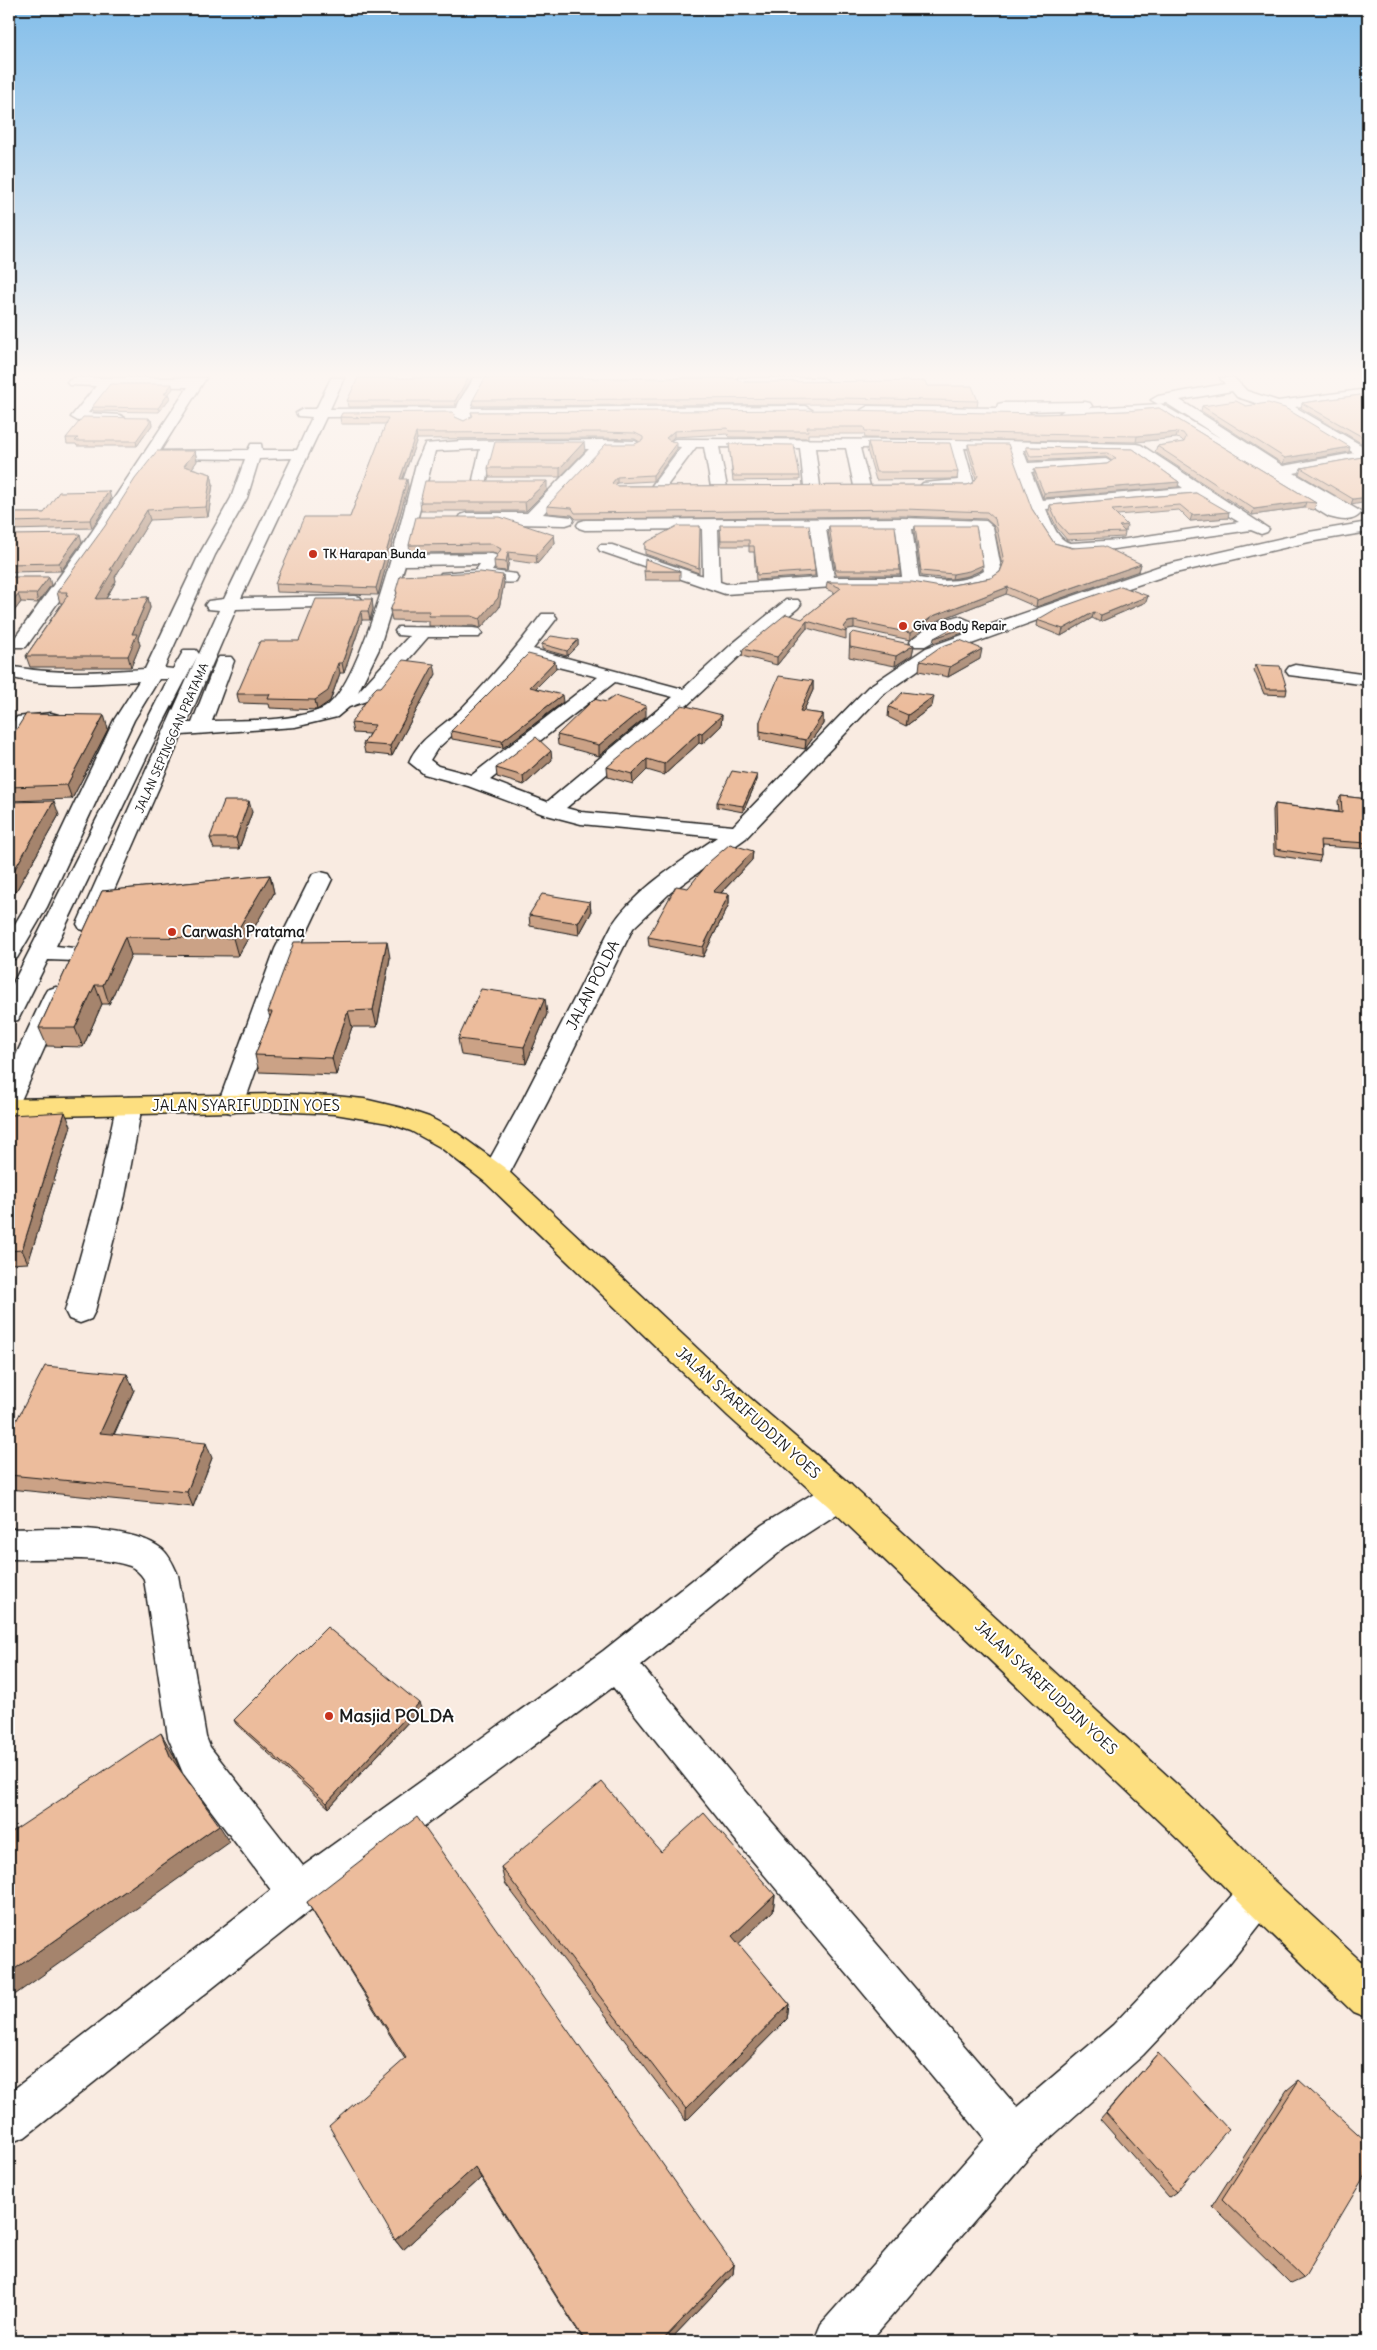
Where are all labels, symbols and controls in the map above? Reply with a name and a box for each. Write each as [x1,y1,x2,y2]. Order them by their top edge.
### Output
place label: TK Harapan Bunda [323,546,426,562]
marker: TK Harapan Bunda [307,548,319,560]
place label: Giva Body Repair [913,618,1006,634]
marker: Giva Body Repair [897,620,909,632]
street label: JALAN SEPINGGAN PRATAMA [132,660,212,815]
place label: Carwash Pratama [182,922,305,941]
marker: Carwash Pratama [166,926,178,938]
street label: JALAN POLDA [562,936,623,1033]
street label: JALAN SYARIFUDDIN YOES [152,1096,340,1115]
street label: JALAN SYARIFUDDIN YOES [672,1343,824,1483]
street label: JALAN SYARIFUDDIN YOES [971,1617,1121,1759]
place label: Masjid POLDA [339,1704,454,1727]
marker: Masjid POLDA [323,1710,335,1722]

